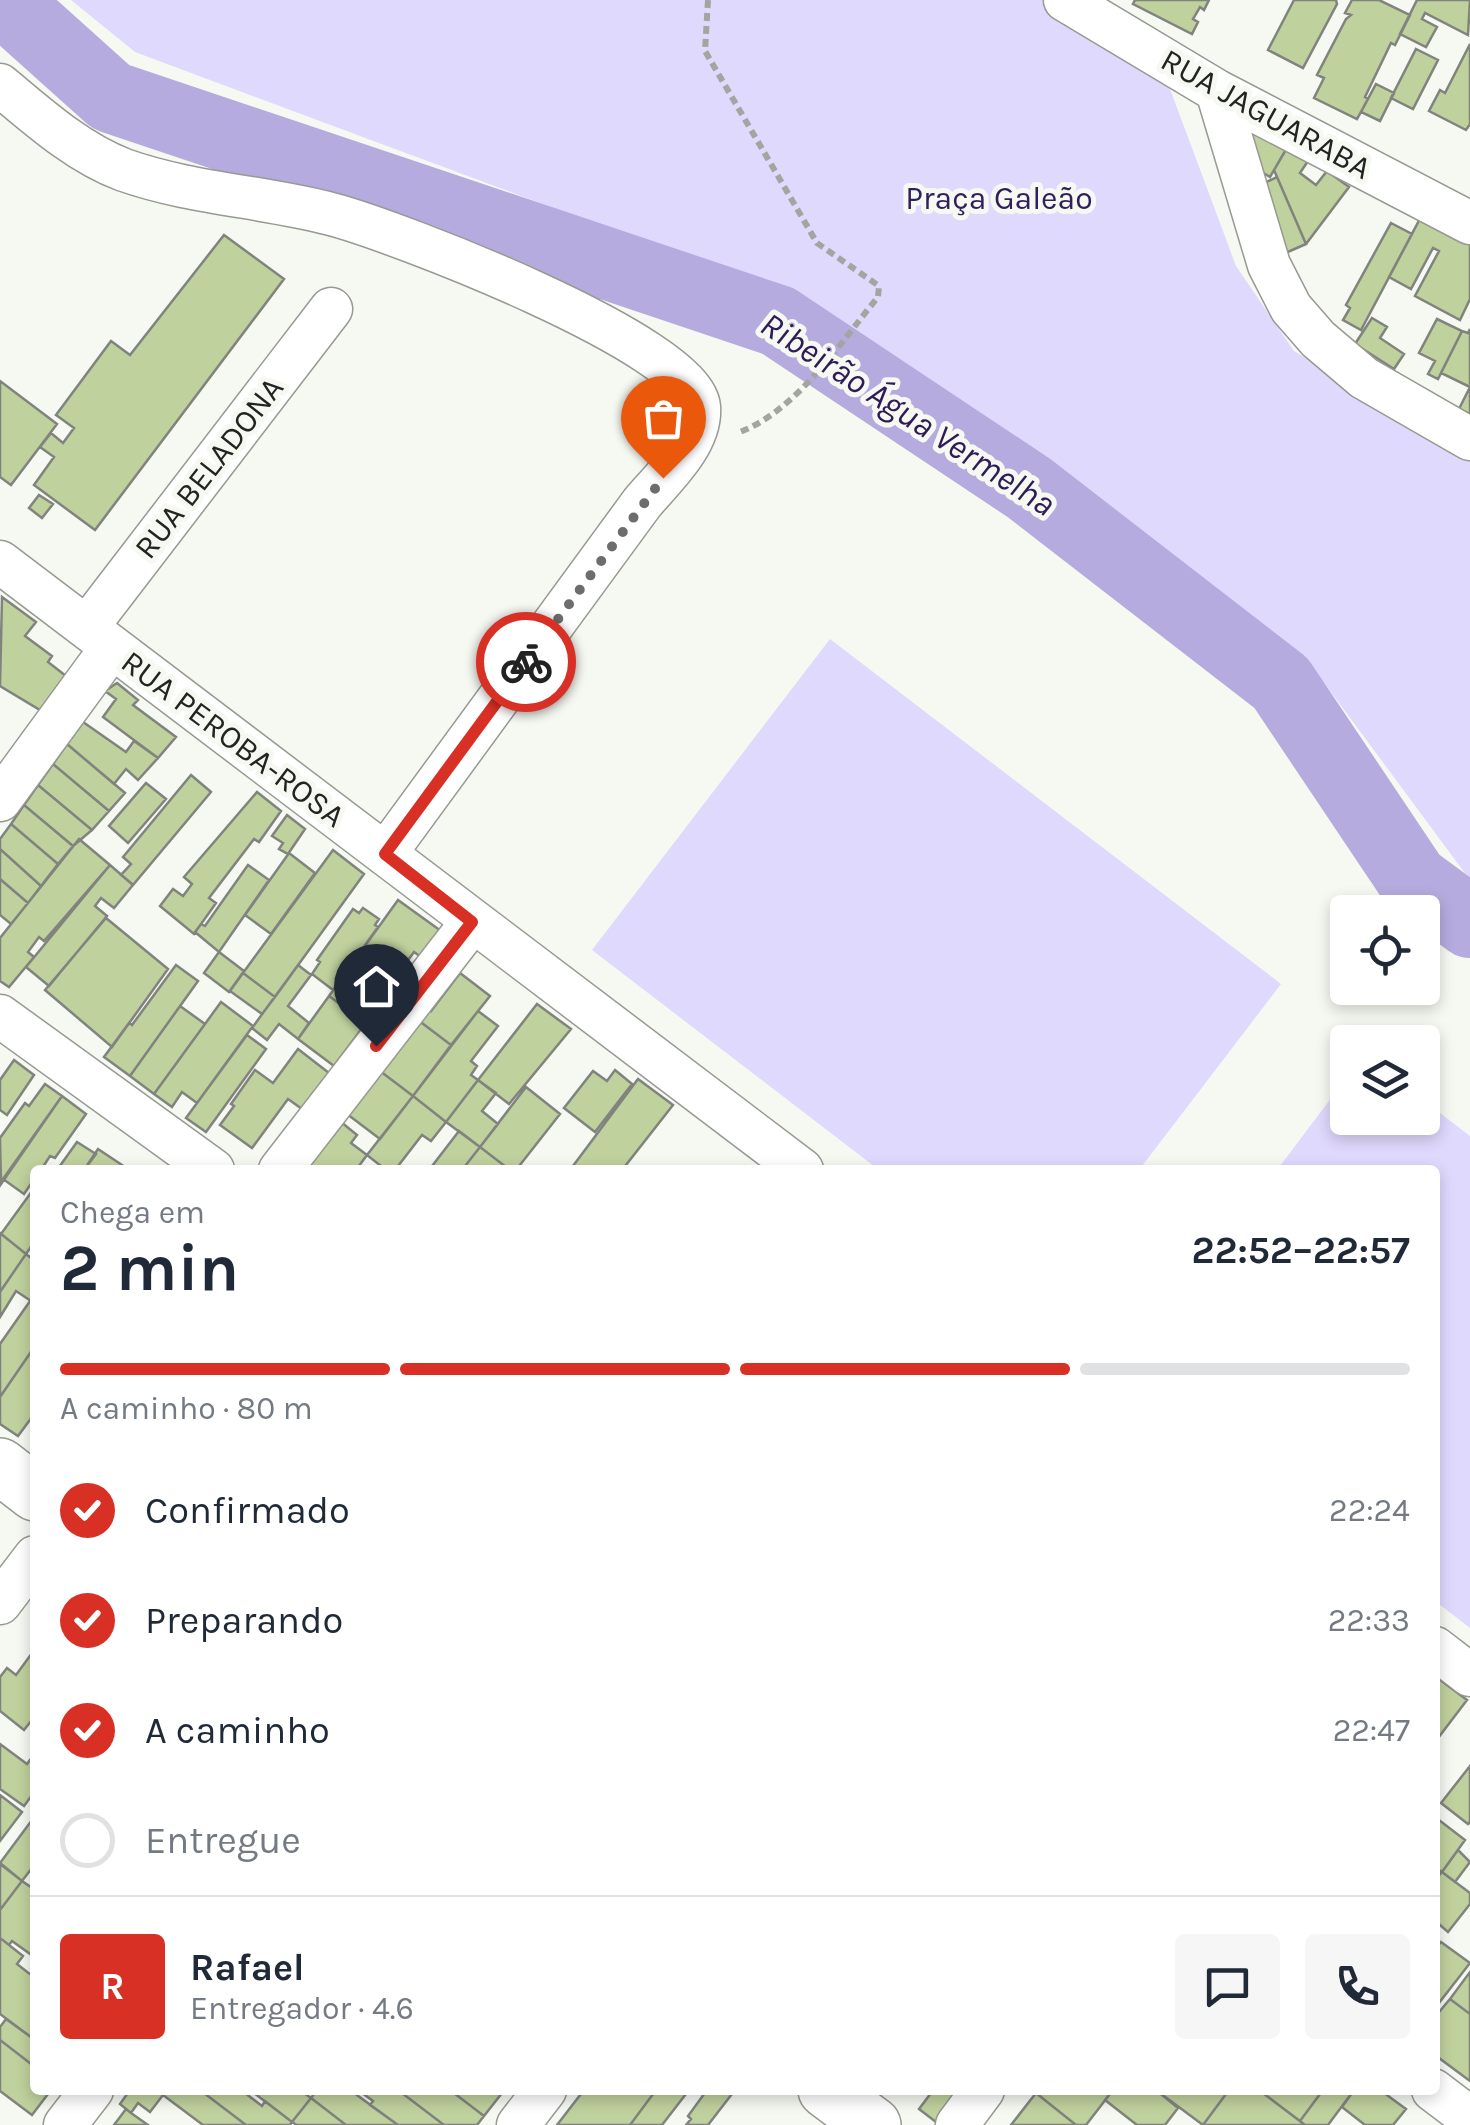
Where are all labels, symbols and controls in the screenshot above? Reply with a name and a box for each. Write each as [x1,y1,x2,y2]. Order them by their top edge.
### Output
street label: RUA JAGUARABA [1155,41,1377,187]
park label: Praça Galeão [905,180,1093,217]
water label: Ribeirão Água Vermelha [753,303,1063,525]
street label: RUA BELADONA [127,370,291,566]
pin [621,376,706,479]
icon: bag [636,391,691,446]
courier [476,612,576,712]
icon: bike [499,635,554,690]
street label: RUA PEROBA-ROSA [114,643,352,835]
map controls [1330,895,1440,1135]
button: locate [1330,895,1440,1005]
pin [334,944,419,1047]
icon: home [349,959,404,1014]
button: layers [1330,1025,1440,1135]
text: Chega em [60,1194,205,1231]
text: 22:52–22:57 [1191,1228,1410,1273]
text: 2 min [60,1230,239,1306]
text: A caminho · 80 m [60,1390,313,1427]
icon: check [60,1483,115,1538]
text: Confirmado [145,1488,350,1533]
text: 22:24 [1329,1492,1410,1529]
icon: check [60,1593,115,1648]
text: Preparando [145,1598,343,1643]
text: 22:33 [1328,1602,1410,1639]
icon: check [60,1703,115,1758]
text: A caminho [145,1708,330,1753]
text: 22:47 [1333,1712,1410,1749]
text: Entregue [145,1818,301,1863]
button: chat [1175,1934,1280,2039]
button: phone [1305,1934,1410,2039]
text: Rafael [190,1945,305,1990]
text: R [100,1964,125,2009]
text: Entregador · 4.6 [190,1990,414,2027]

